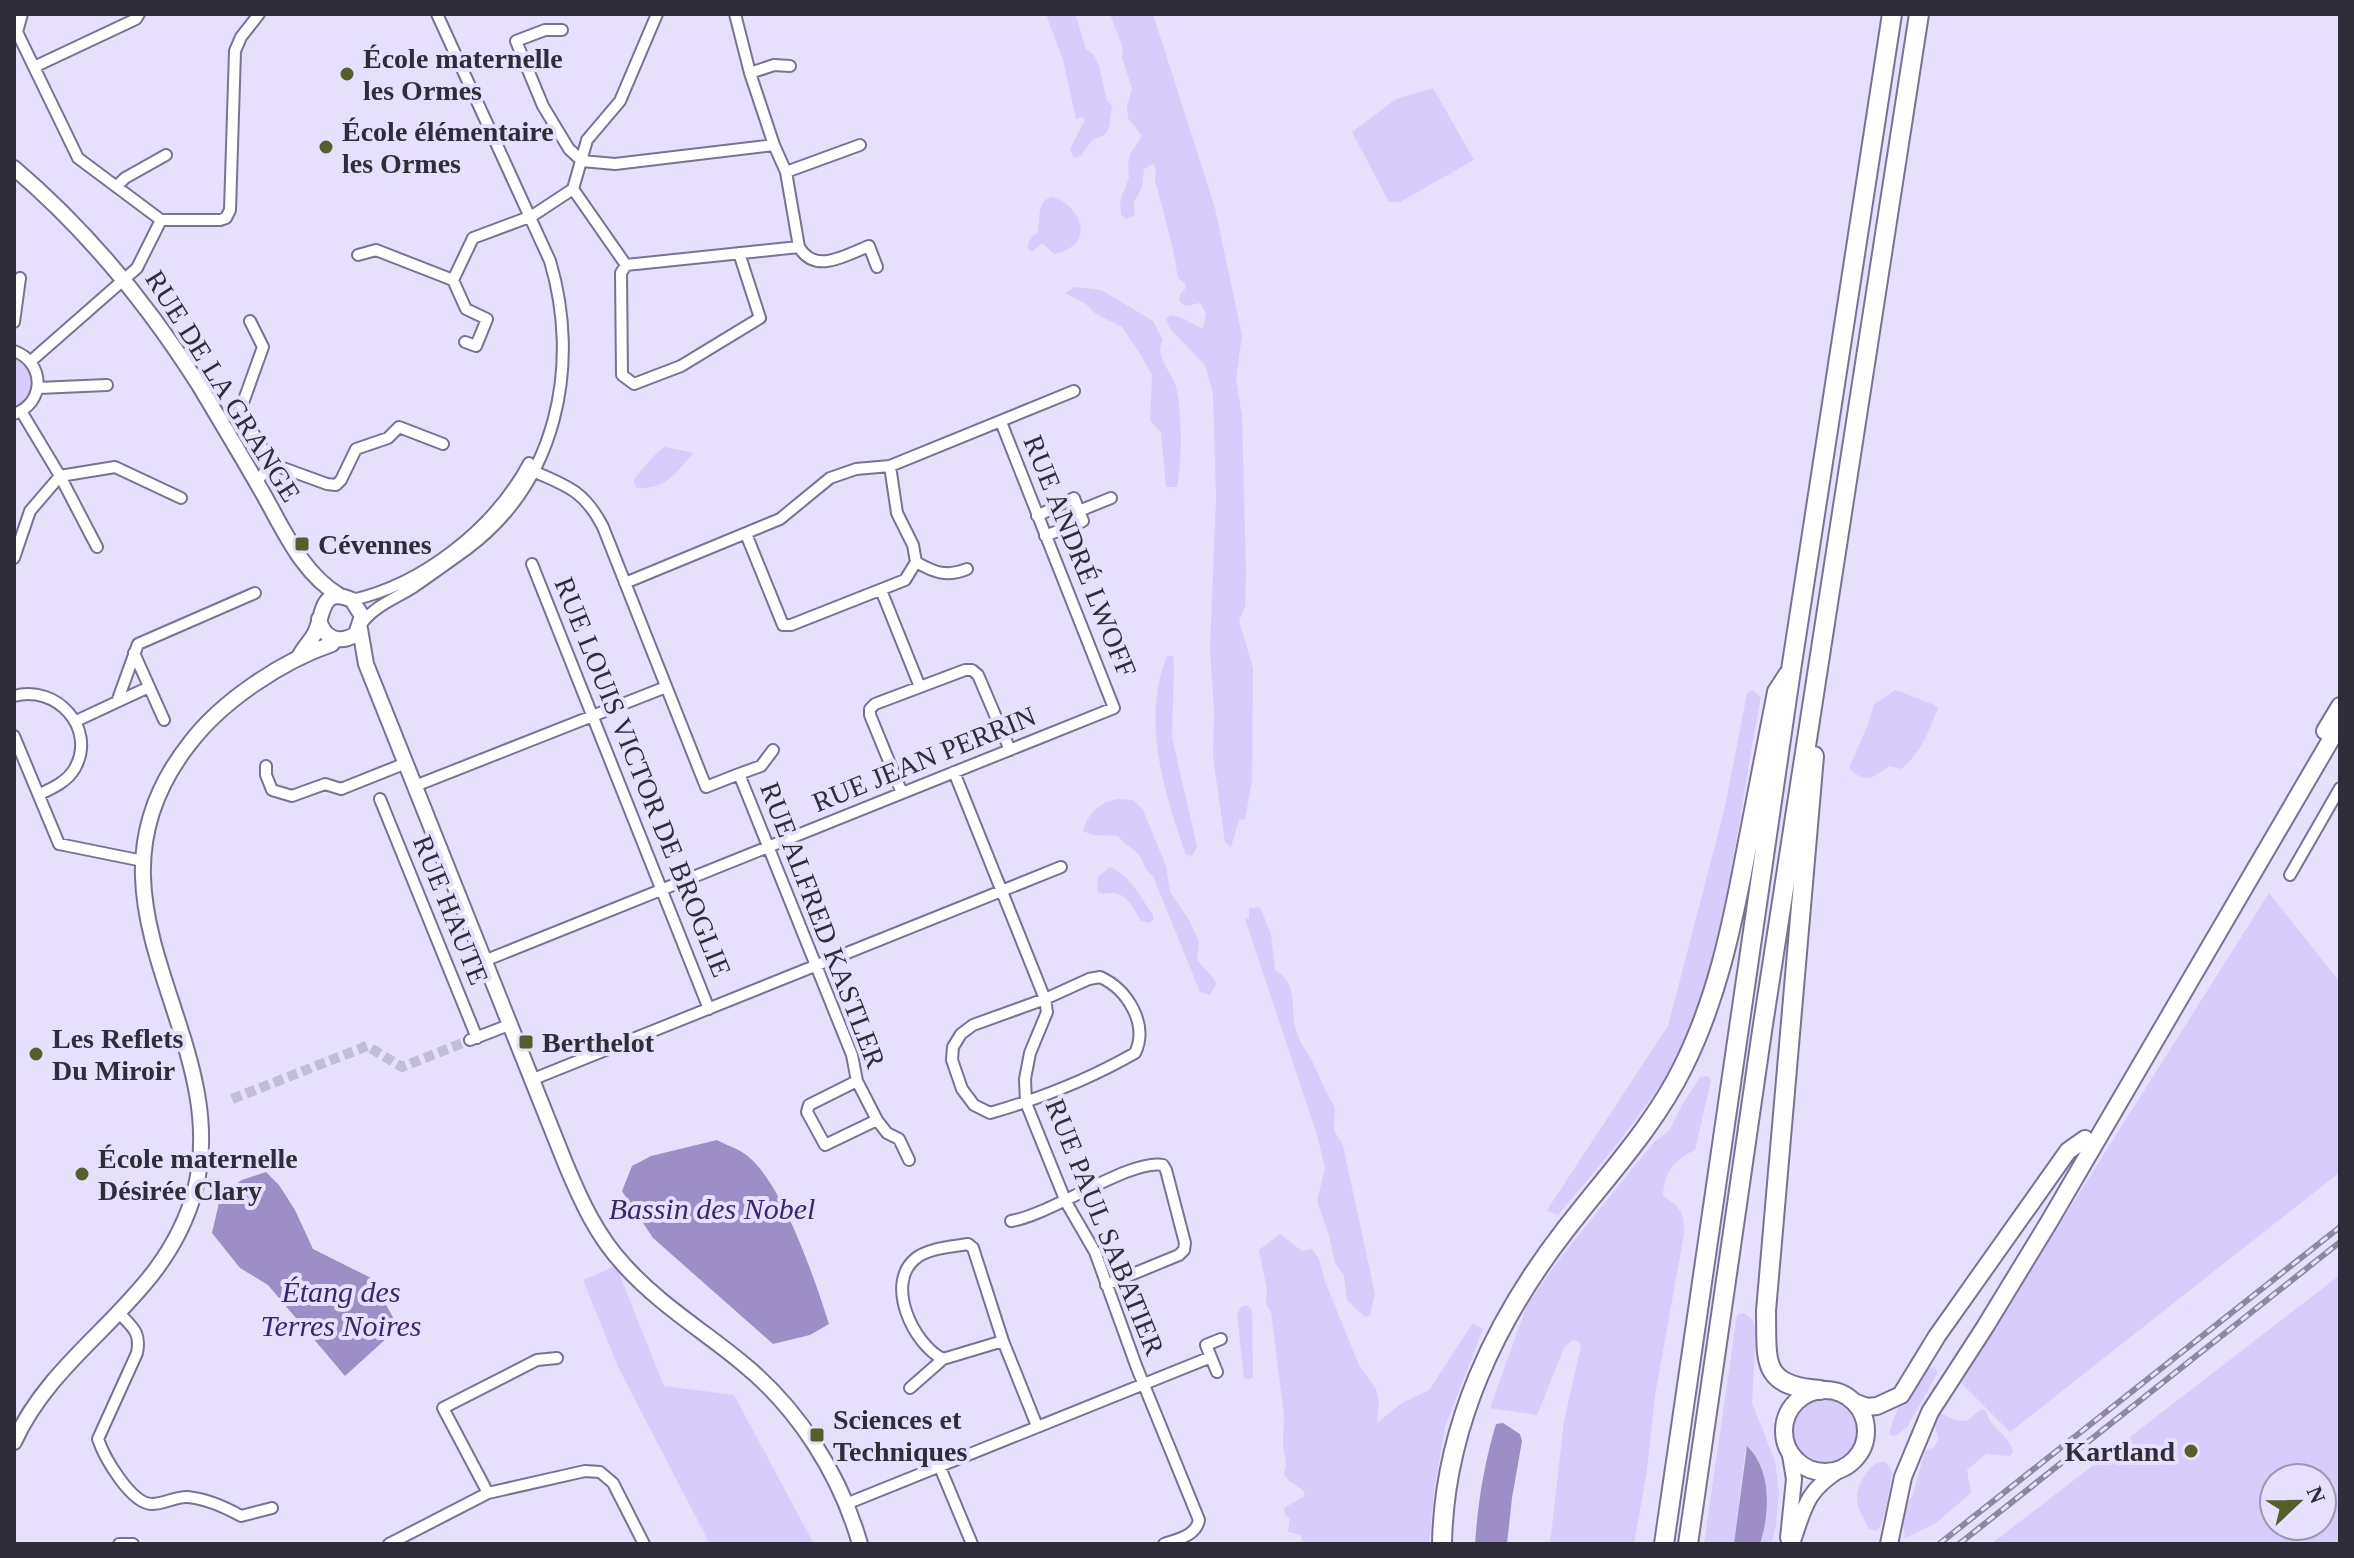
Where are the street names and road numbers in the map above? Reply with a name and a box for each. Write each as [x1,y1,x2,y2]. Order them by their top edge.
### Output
street label: RUE DE LA GRANGE [139,265,307,507]
street label: RUE ANDRÉ LWOFF [1017,431,1143,681]
street label: RUE LOUIS VICTOR DE BROGLIE [548,573,738,981]
street label: RUE JEAN PERRIN [808,700,1040,818]
street label: RUE ALFRED KASTLER [754,778,892,1072]
street label: RUE HAUTE [407,831,495,989]
street label: RUE PAUL SABATIER [1039,1094,1171,1360]

